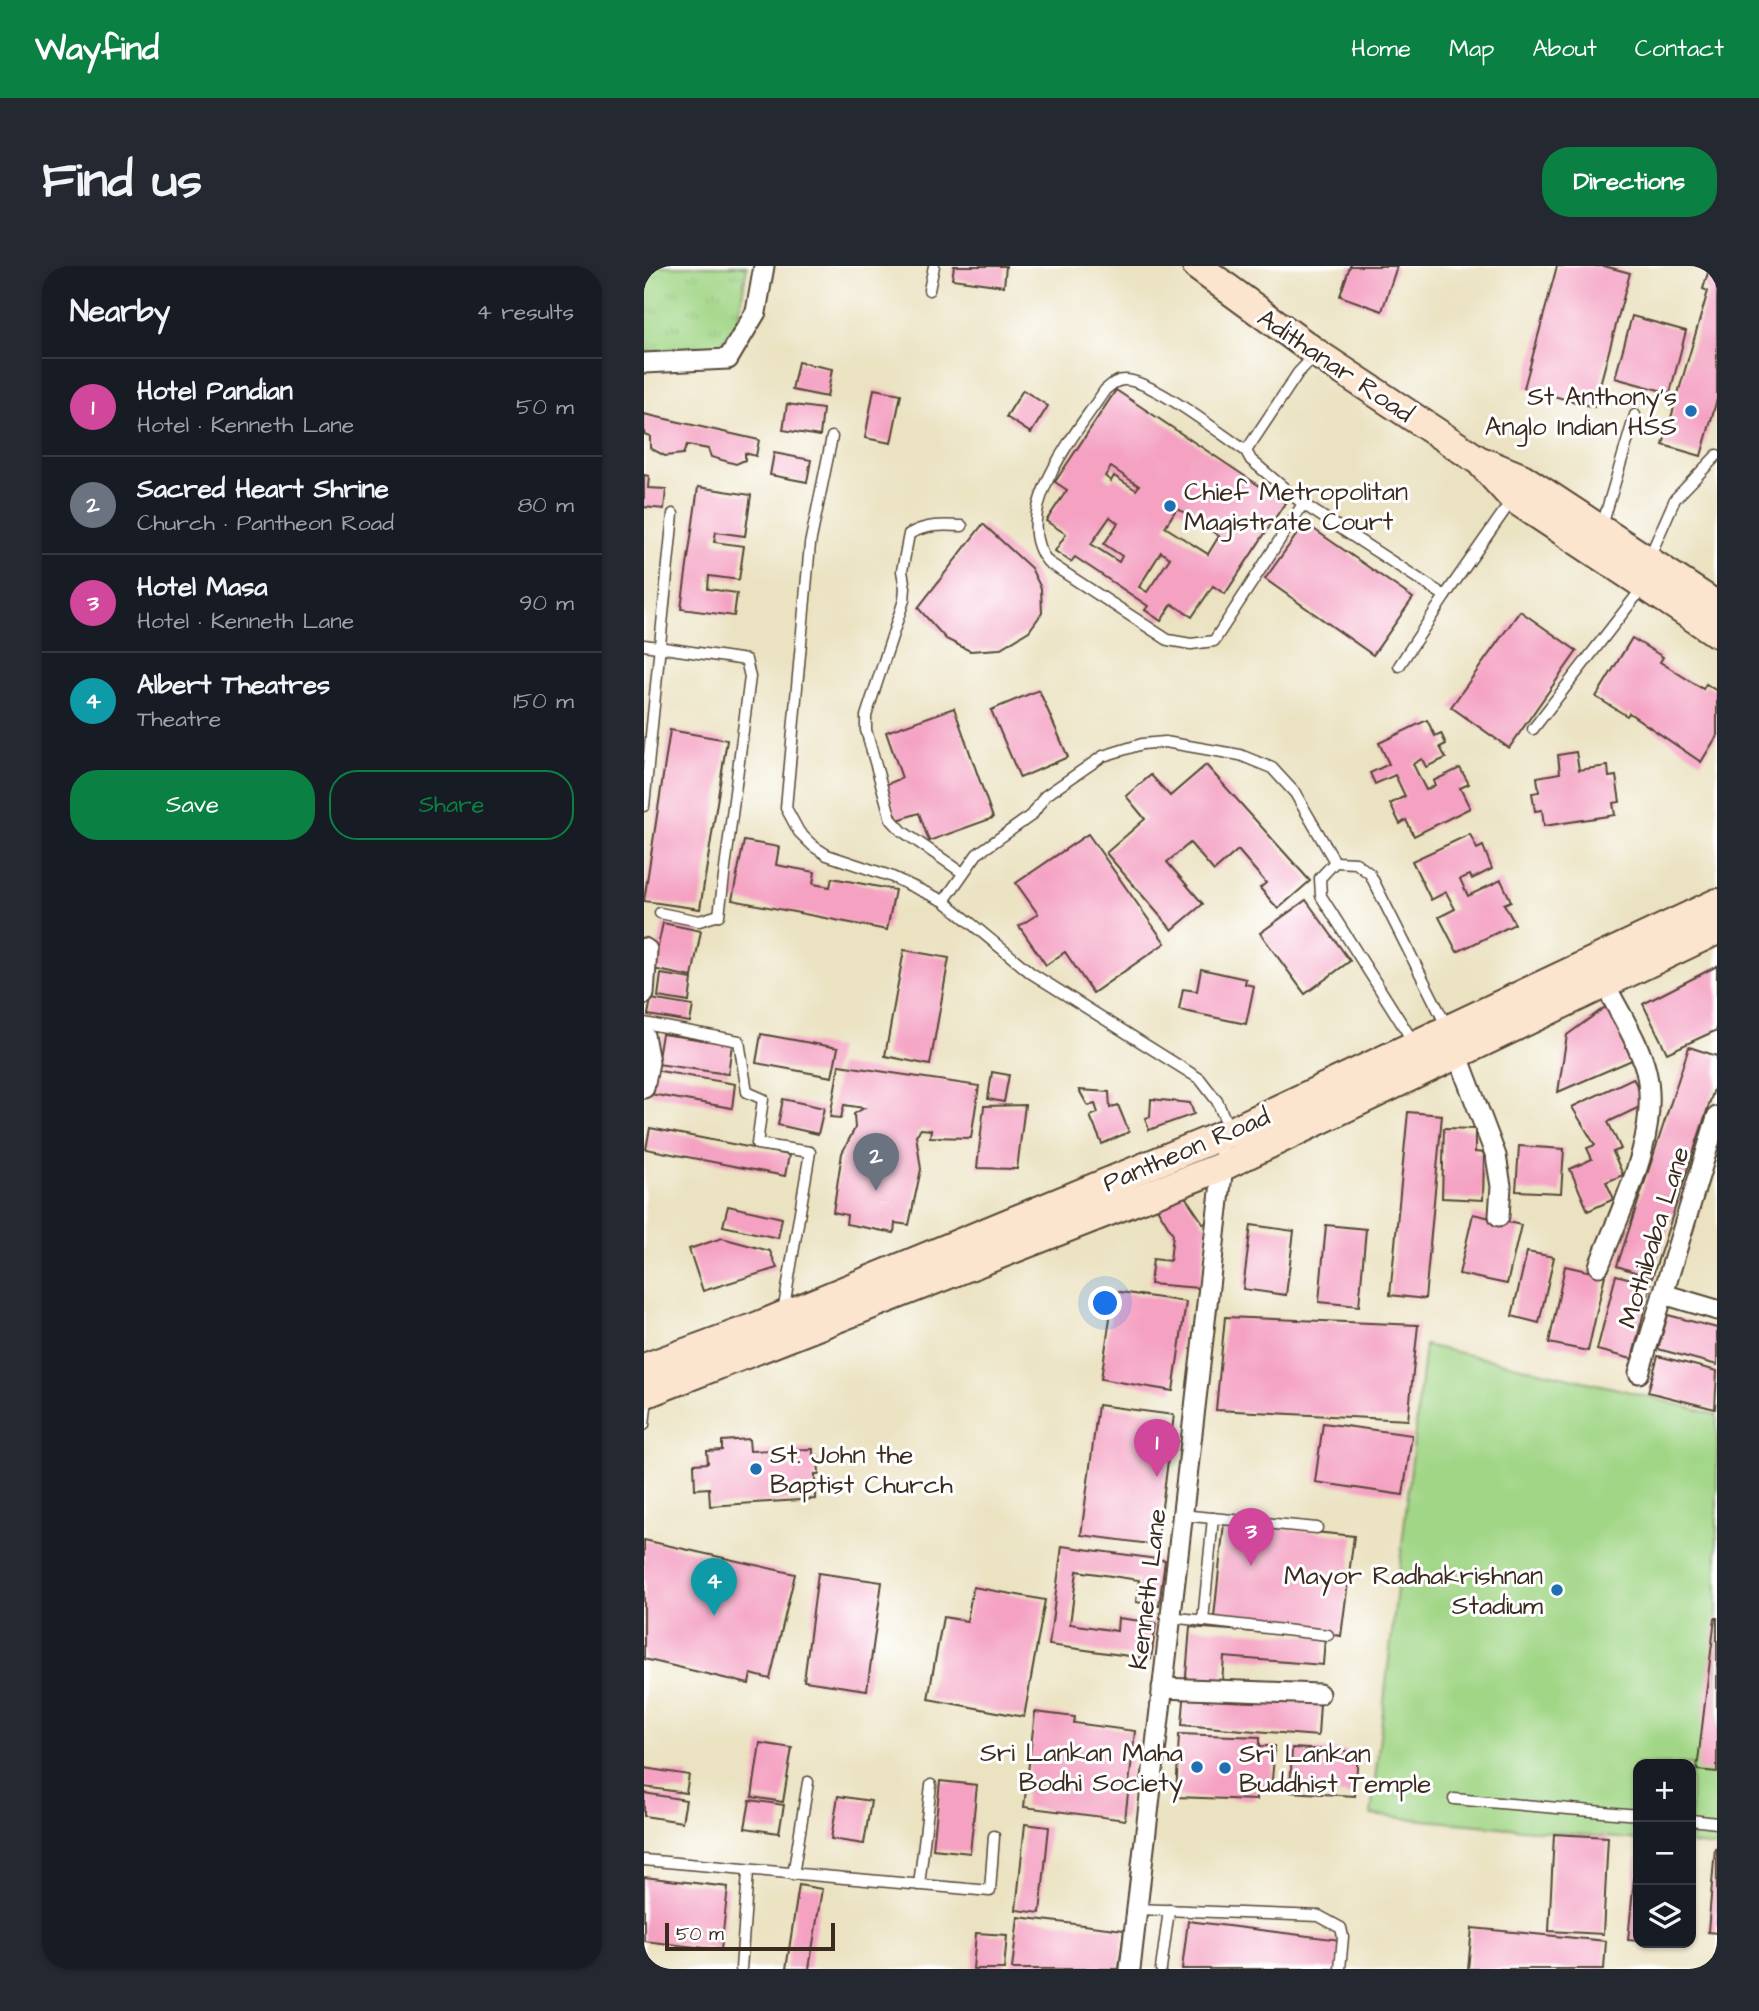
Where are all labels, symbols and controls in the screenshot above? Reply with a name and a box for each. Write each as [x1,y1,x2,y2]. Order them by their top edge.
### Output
text: Wayfind [35,26,159,72]
text: Home [1351,32,1411,66]
text: Map [1449,32,1494,66]
text: About [1532,32,1597,66]
text: Contact [1635,32,1724,66]
button: Directions [1542,147,1717,217]
text: Find us [42,148,202,216]
text: Nearby [70,291,170,333]
text: 4 results [476,296,574,328]
street label: Adithanar Road [1250,300,1421,431]
text: Hotel Pandian [137,373,293,409]
place label: St Anthony's Anglo Indian HSS [1485,379,1677,447]
text: 1 [92,391,94,423]
text: 50 m [516,391,574,423]
marker: St Anthony's Anglo Indian HSS [1683,403,1699,419]
text: Hotel · Kenneth Lane [137,409,354,441]
text: Sacred Heart Shrine [137,471,389,507]
place label: Chief Metropolitan Magistrate Court [1184,474,1408,542]
text: 2 [86,489,100,521]
text: 80 m [517,489,574,521]
marker: Chief Metropolitan Magistrate Court [1162,498,1178,514]
text: Church · Pantheon Road [137,507,394,539]
text: Hotel Masa [137,569,267,605]
text: 3 [87,587,99,619]
text: 90 m [519,587,574,619]
text: Hotel · Kenneth Lane [137,605,354,637]
text: Albert Theatres [137,667,330,703]
text: 4 [85,685,101,717]
text: 150 m [513,685,574,717]
text: Theatre [137,703,221,735]
button: Save [70,770,315,840]
button: Share [329,770,574,840]
street label: Pantheon Road [1097,1099,1275,1201]
pin: 2 [853,1133,899,1191]
street label: Mothibaba Lane [1609,1142,1699,1332]
your location [1088,1286,1122,1320]
pin: 1 [1134,1419,1180,1477]
place label: St. John the Baptist Church [770,1437,953,1503]
marker: St. John the Baptist Church [748,1461,764,1477]
street label: Kenneth Lane [1120,1507,1176,1672]
pin: 3 [1228,1508,1274,1566]
pin: 4 [691,1558,737,1616]
place label: Mayor Radhakrishnan Stadium [1284,1558,1544,1624]
marker: Mayor Radhakrishnan Stadium [1549,1582,1565,1598]
place label: Sri Lankan Maha Bodhi Society [980,1735,1183,1803]
place label: Sri Lankan Buddhist Temple [1239,1736,1431,1802]
marker: Sri Lankan Maha Bodhi Society [1189,1759,1205,1775]
map controls [1633,1759,1696,1948]
button: + [1633,1759,1696,1822]
marker: Sri Lankan Buddhist Temple [1217,1760,1233,1776]
button: − [1633,1822,1696,1885]
button: layers [1633,1885,1696,1948]
scale bar [665,1920,835,1952]
text: 50 m [676,1921,724,1948]

